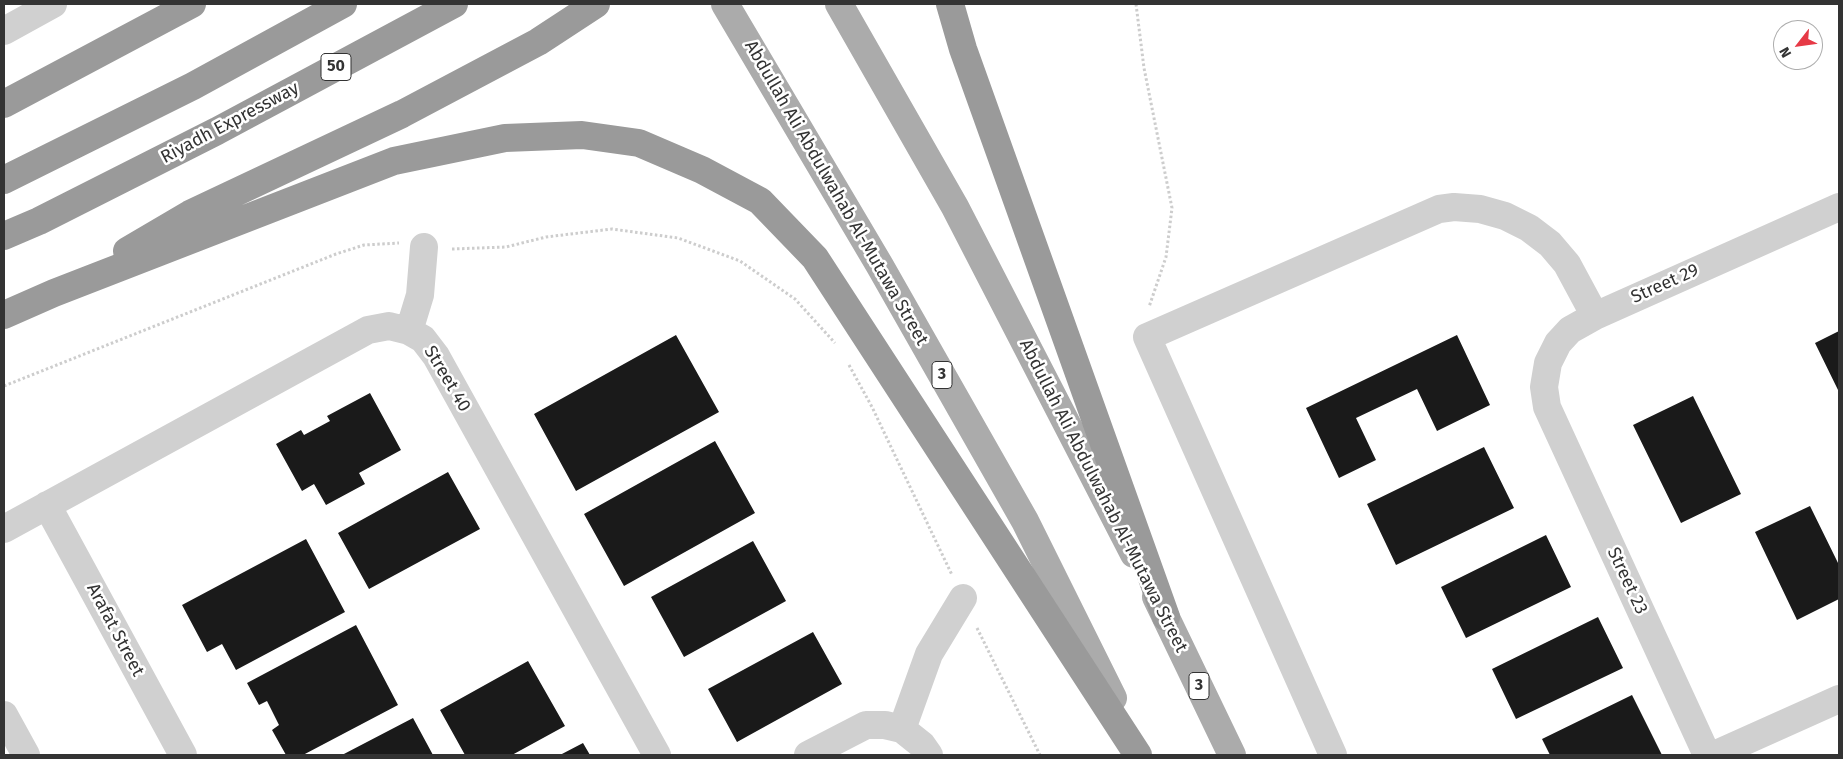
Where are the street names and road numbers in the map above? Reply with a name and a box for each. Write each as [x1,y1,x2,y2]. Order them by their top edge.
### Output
street label: Abdullah Ali Abdulwahab Al-Mutawa Street [740,37,932,349]
road number: 50 [321,54,351,80]
street label: Riyadh Expressway [157,77,303,169]
street label: Street 29 [1628,260,1702,308]
street label: Abdullah Ali Abdulwahab Al-Mutawa Street [1014,336,1192,656]
street label: Street 40 [419,342,475,416]
road number: 3 [932,362,952,388]
street label: Street 23 [1602,544,1652,618]
street label: Arafat Street [82,580,148,680]
road number: 3 [1189,672,1209,699]

